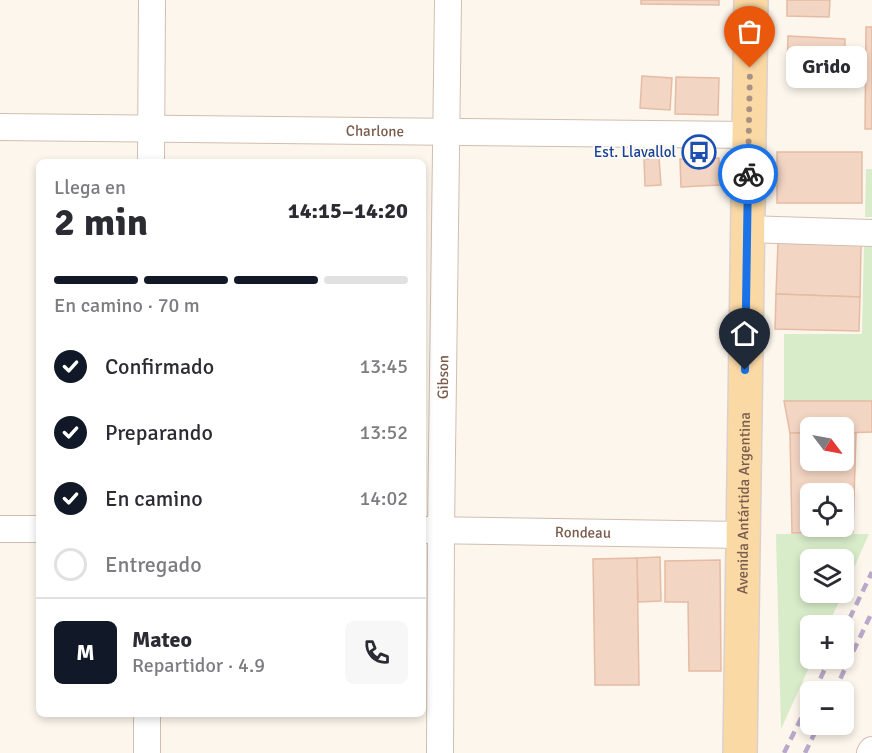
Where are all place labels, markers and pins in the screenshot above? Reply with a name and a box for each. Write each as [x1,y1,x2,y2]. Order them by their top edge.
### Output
pin [724,6,775,68]
callout: Grido [786,47,867,89]
bus stop icon: Est. Llavallol [681,134,717,170]
place label: Est. Llavallol [594,143,676,161]
pin [719,308,770,370]

